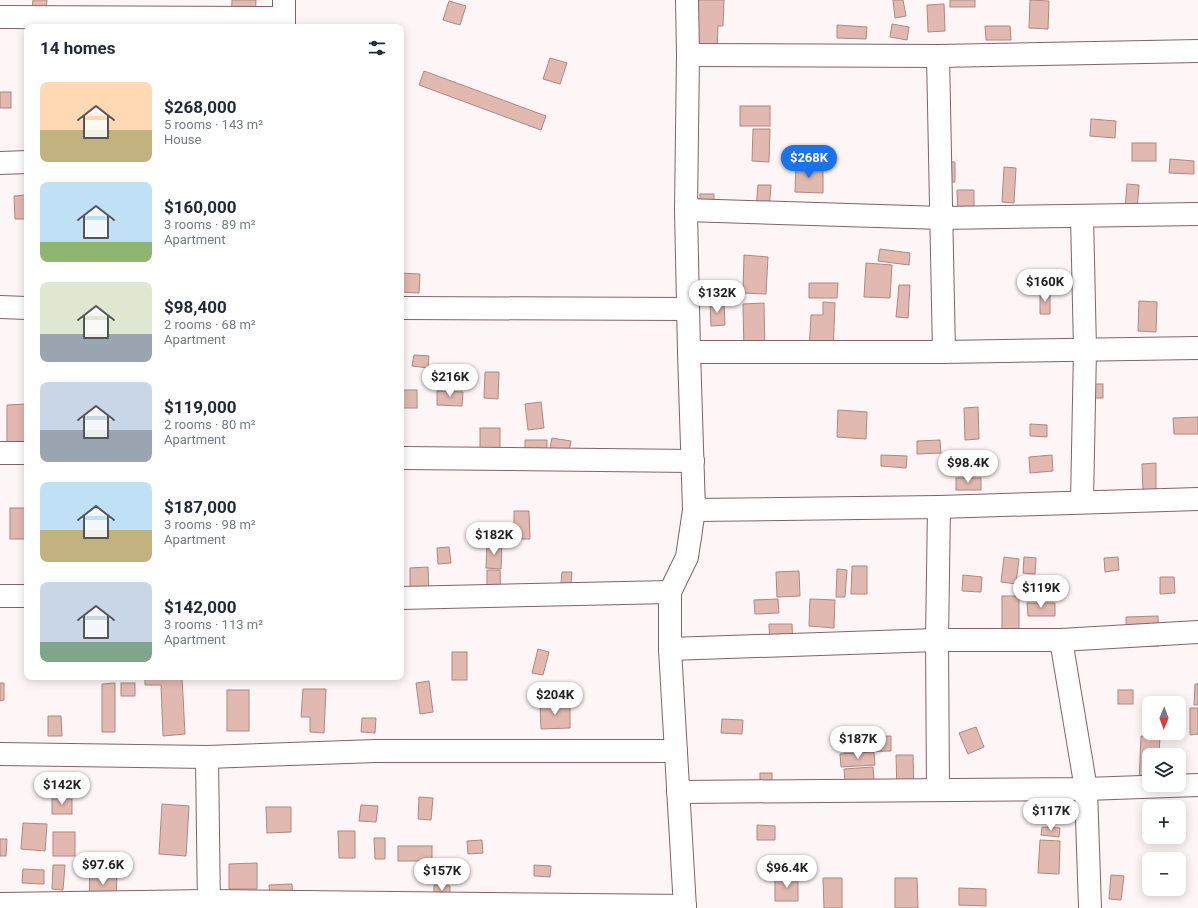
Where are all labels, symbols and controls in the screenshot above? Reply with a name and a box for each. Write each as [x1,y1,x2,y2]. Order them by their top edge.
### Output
icon: filters [366,37,388,59]
text: 14 homes [40,38,116,58]
text: $268,000 [164,97,236,117]
icon: home [72,98,120,146]
text: 5 rooms · 143 m² [164,117,263,132]
text: House [164,132,201,147]
pin: $268K [781,145,837,179]
text: $268K [790,150,828,165]
text: $160,000 [164,197,236,217]
icon: home [72,198,120,246]
text: 3 rooms · 89 m² [164,217,256,232]
text: Apartment [164,232,226,247]
pin: $160K [1017,269,1073,303]
text: $160K [1026,274,1064,289]
pin: $132K [689,280,745,314]
text: $132K [698,285,736,300]
text: $98,400 [164,297,227,317]
icon: home [72,298,120,346]
text: 2 rooms · 68 m² [164,317,256,332]
text: Apartment [164,332,226,347]
pin: $216K [422,364,478,398]
text: $216K [431,369,469,384]
text: $119,000 [164,397,236,417]
icon: home [72,398,120,446]
text: 2 rooms · 80 m² [164,417,256,432]
text: Apartment [164,432,226,447]
pin: $98.4K [935,450,1001,484]
text: $98.4K [947,455,989,470]
text: $187,000 [164,497,236,517]
icon: home [72,498,120,546]
text: 3 rooms · 98 m² [164,517,256,532]
pin: $182K [466,522,522,556]
text: $182K [475,527,513,542]
text: Apartment [164,532,226,547]
pin: $119K [1013,575,1069,609]
text: $119K [1022,580,1060,595]
text: $142,000 [164,597,236,617]
icon: home [72,598,120,646]
text: 3 rooms · 113 m² [164,617,263,632]
text: Apartment [164,632,226,647]
pin: $204K [527,682,583,716]
text: $204K [536,687,574,702]
north arrow [1142,696,1186,740]
map controls [1142,696,1186,896]
pin: $187K [830,726,886,760]
text: $187K [839,731,877,746]
button: layers [1142,748,1186,792]
pin: $142K [34,772,90,806]
text: $142K [43,777,81,792]
pin: $117K [1023,798,1079,832]
button: + [1142,800,1186,844]
text: $117K [1032,803,1070,818]
pin: $97.6K [70,852,136,886]
button: − [1142,852,1186,896]
pin: $96.4K [754,855,820,889]
text: $97.6K [82,857,124,872]
pin: $157K [414,858,470,892]
text: $96.4K [766,860,808,875]
text: $157K [423,863,461,878]

